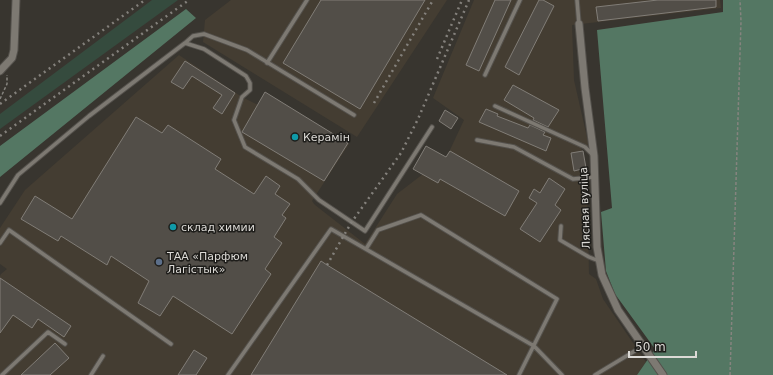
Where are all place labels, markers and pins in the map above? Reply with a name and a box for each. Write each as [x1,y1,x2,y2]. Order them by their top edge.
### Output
place label: Керамін [303,131,350,144]
marker: Керамін [290,132,300,142]
place label: склад химии [181,221,255,234]
marker: склад химии [168,222,178,232]
place label: ТАА «Парфюм Лагістык» [166,250,248,276]
marker: ТАА «Парфюм Лагістык» [154,257,164,267]

